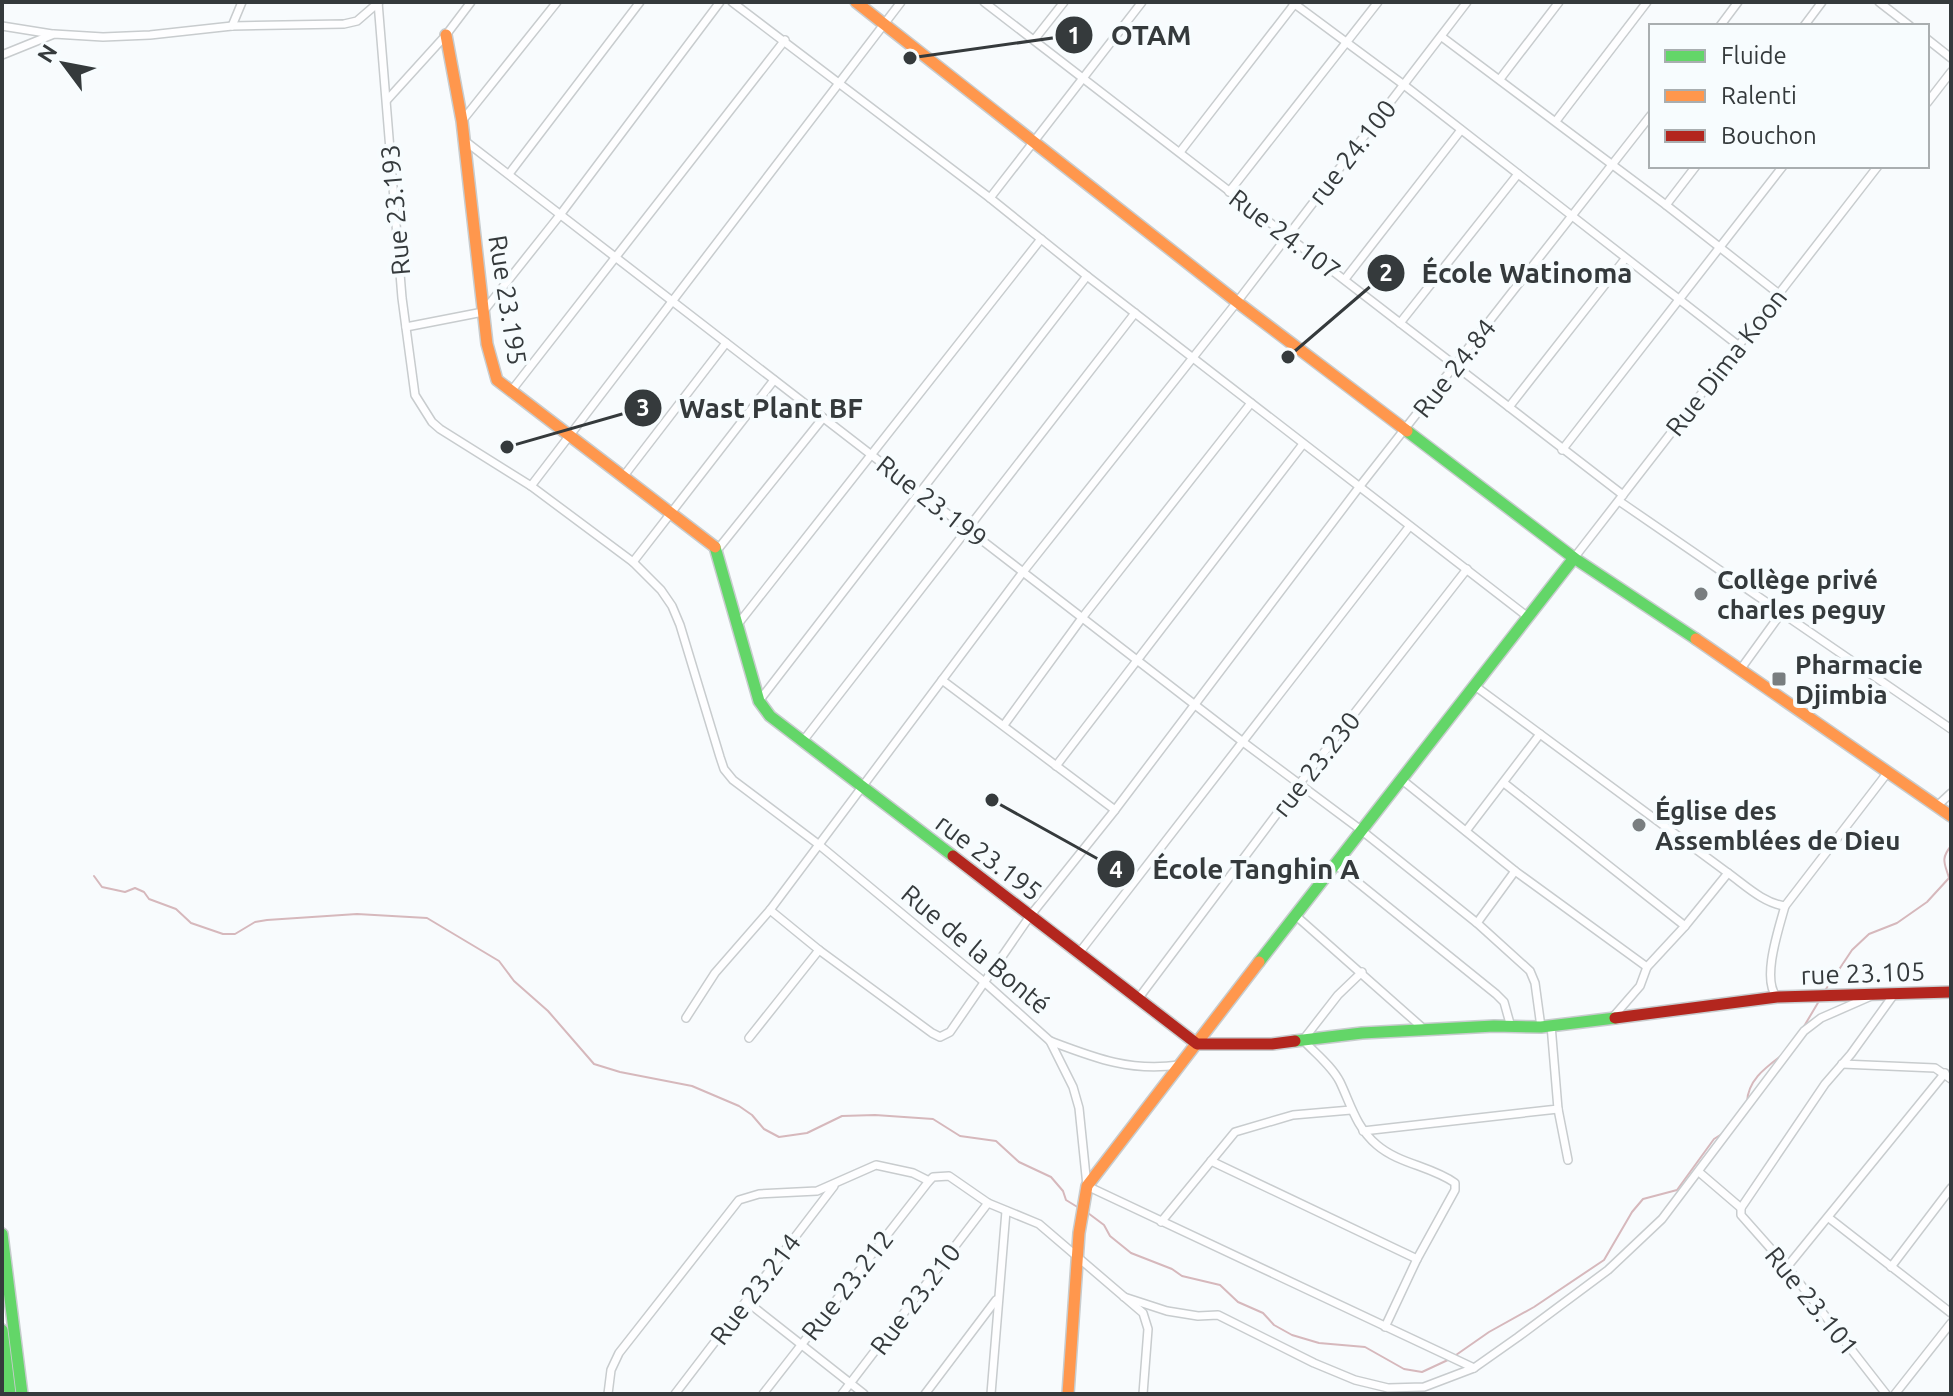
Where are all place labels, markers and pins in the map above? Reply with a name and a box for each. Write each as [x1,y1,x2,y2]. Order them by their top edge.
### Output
callout: OTAM [1054,9,1207,61]
callout: École Watinoma [1366,247,1649,299]
callout: Wast Plant BF [623,382,879,434]
place label: Collège privé charles peguy [1717,565,1886,624]
marker: Collège privé charles peguy [1692,585,1710,603]
place label: Pharmacie Djimbia [1795,650,1923,709]
marker: Pharmacie Djimbia [1770,670,1788,688]
place label: Église des Assemblées de Dieu [1655,795,1900,855]
marker: Église des Assemblées de Dieu [1630,816,1648,834]
callout: École Tanghin A [1096,843,1376,895]

